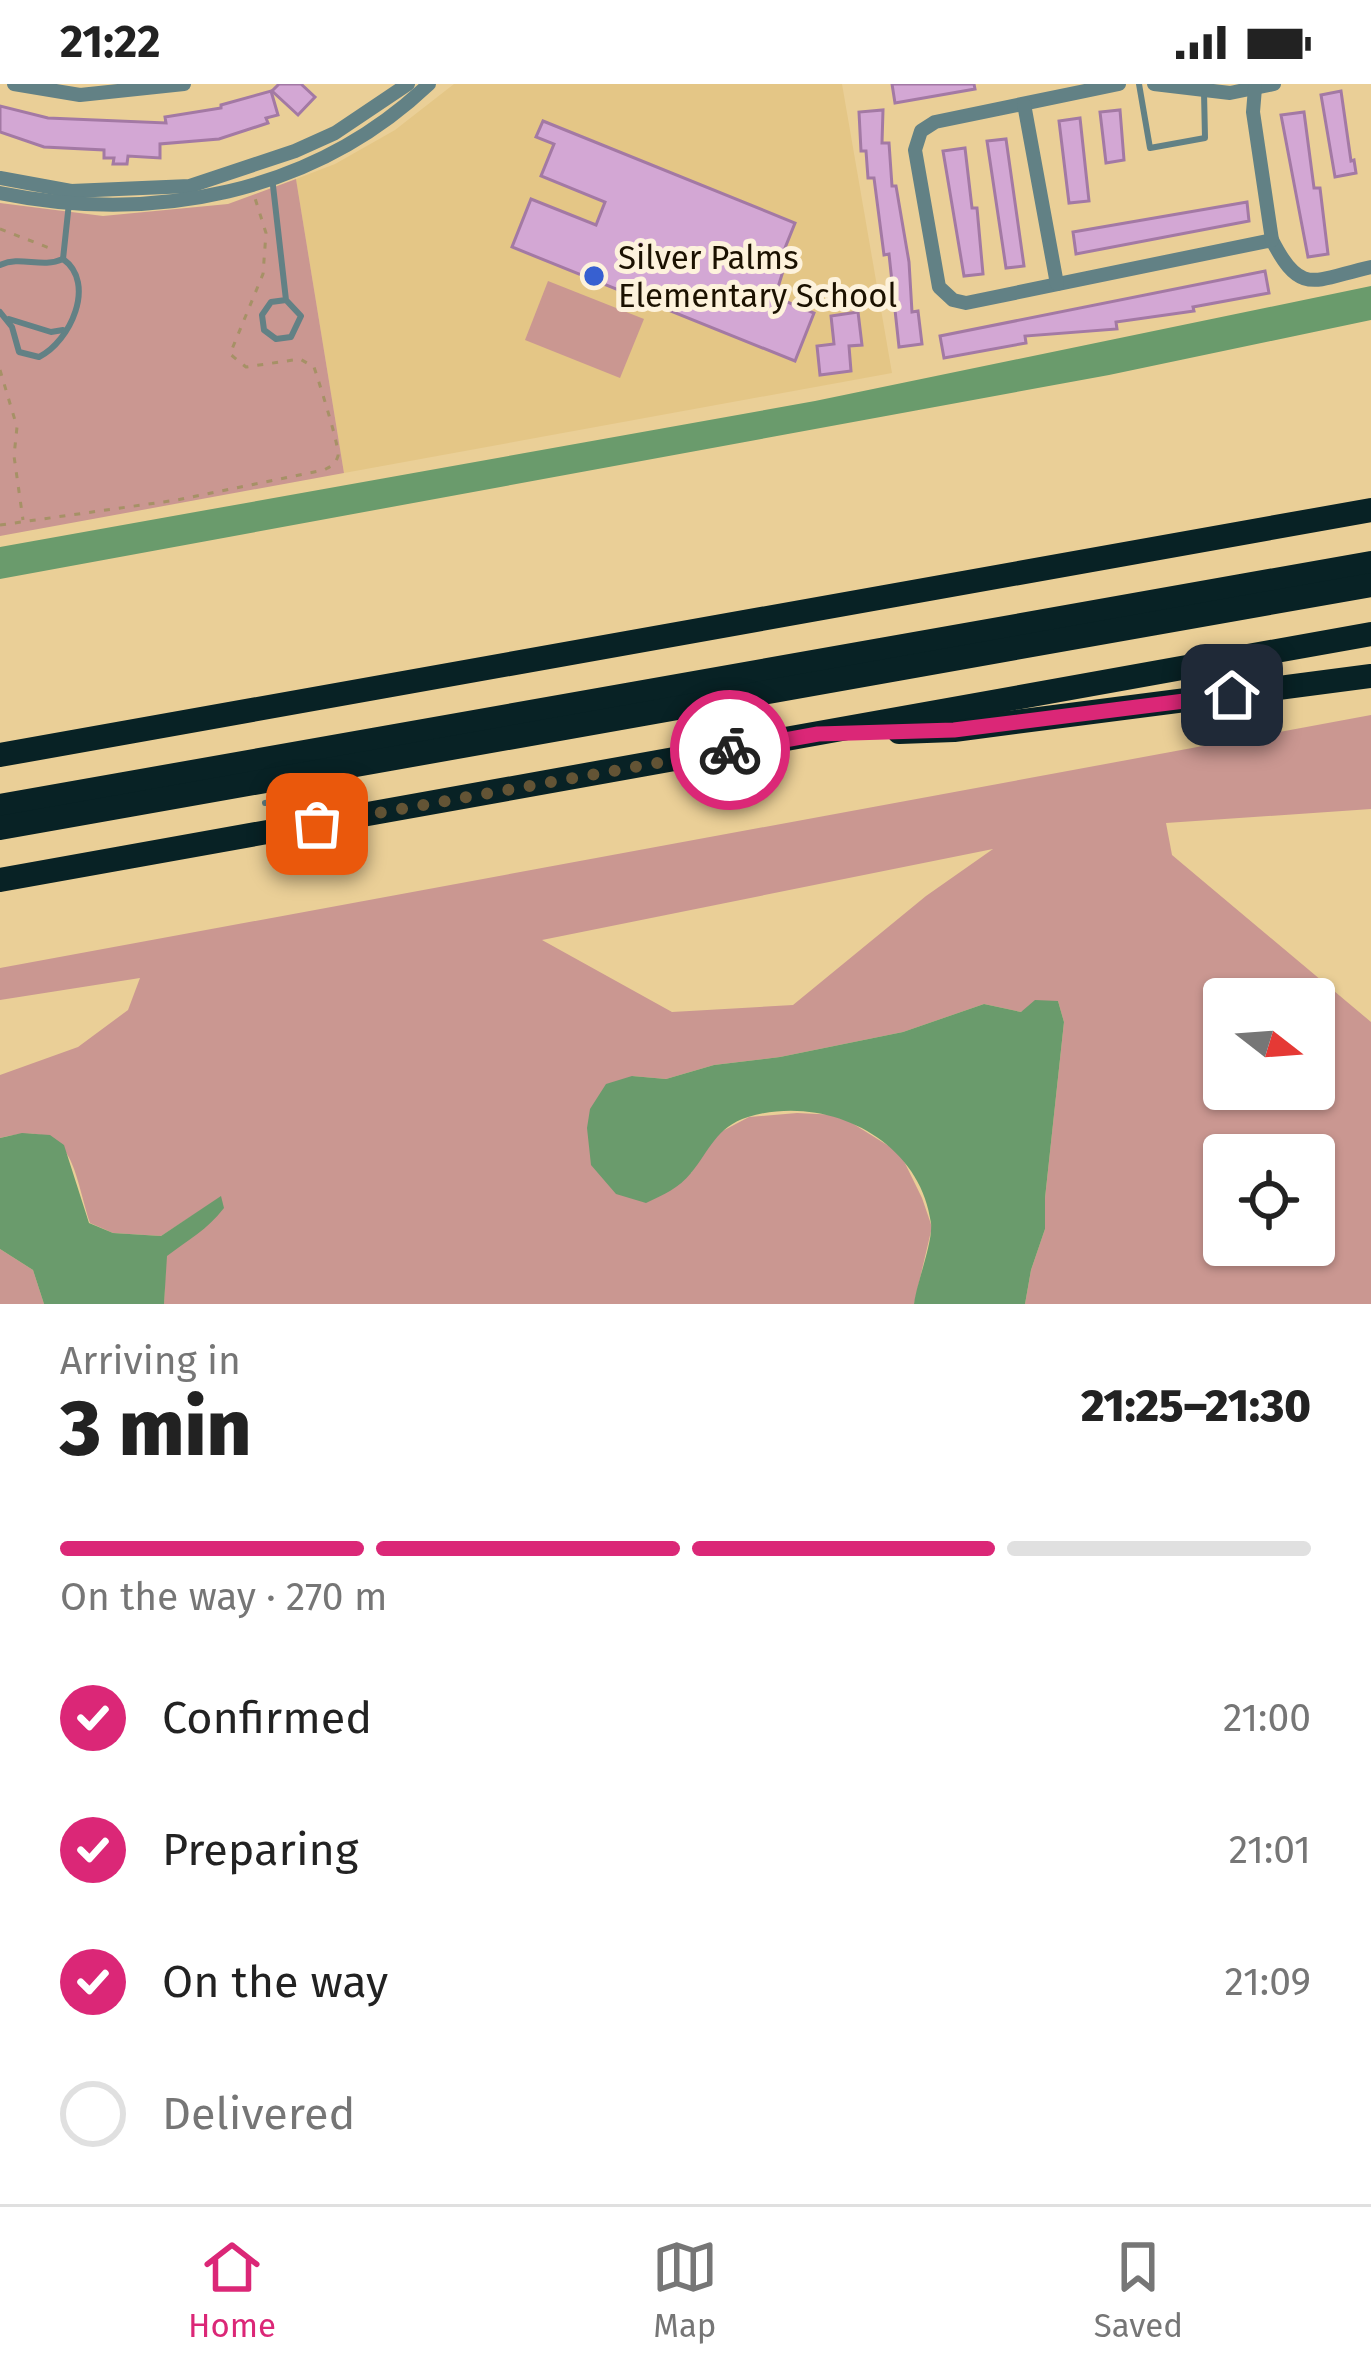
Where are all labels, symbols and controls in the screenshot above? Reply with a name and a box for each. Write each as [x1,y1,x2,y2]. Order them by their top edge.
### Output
text: 21:22 [60,15,161,69]
place label: Silver Palms Elementary School [618,238,898,316]
marker: Silver Palms Elementary School [581,263,607,289]
pin [1181,644,1283,746]
icon: home [1199,662,1265,728]
courier [670,690,790,810]
icon: bike [697,717,763,783]
pin [266,773,368,875]
icon: bag [284,791,350,857]
north arrow [1203,978,1335,1110]
map controls [1203,978,1335,1266]
button: locate [1203,1134,1335,1266]
text: Arriving in [60,1338,241,1384]
text: 21:25–21:30 [1081,1379,1311,1433]
text: 3 min [60,1382,251,1476]
text: On the way · 270 m [60,1574,387,1620]
icon: check [60,1685,126,1751]
text: Confirmed [162,1691,372,1745]
text: 21:00 [1223,1695,1311,1741]
icon: check [60,1817,126,1883]
text: Preparing [162,1823,358,1877]
text: 21:01 [1229,1827,1311,1873]
icon: check [60,1949,126,2015]
text: On the way [162,1955,388,2009]
text: 21:09 [1225,1959,1311,2005]
text: Delivered [162,2087,355,2141]
tab: Home [188,2234,276,2346]
tab: Map [652,2234,718,2346]
tab: Saved [1094,2234,1183,2346]

